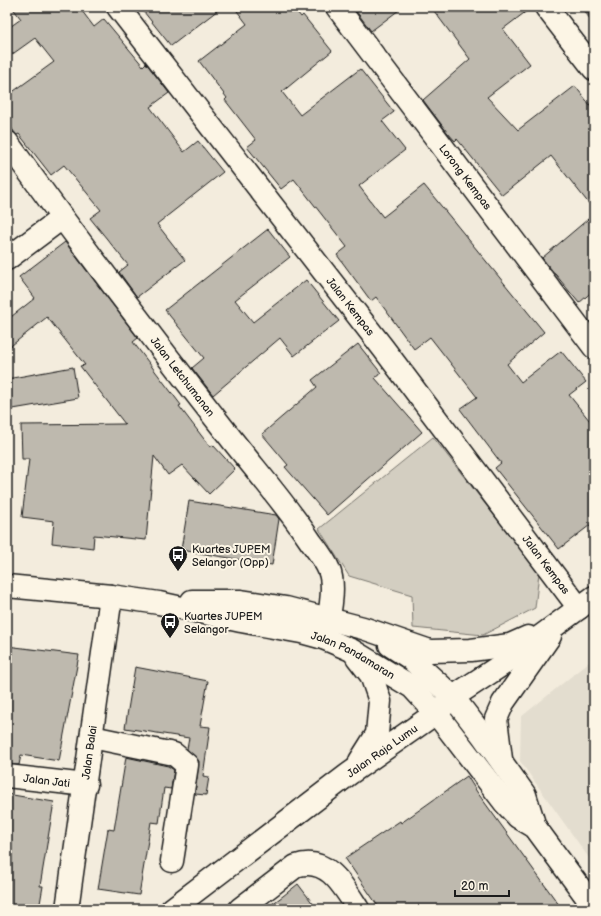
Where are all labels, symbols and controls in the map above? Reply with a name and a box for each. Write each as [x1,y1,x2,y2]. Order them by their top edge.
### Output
street label: Lorong Kempas [437,142,495,213]
street label: Jalan Kempas [324,275,378,338]
street label: Jalan Letchumanan [148,334,218,419]
street label: Jalan Kempas [520,533,573,597]
place label: Kuartes JUPEM Selangor (Opp) [192,543,270,569]
bus stop icon: Kuartes JUPEM Selangor (Opp) [167,544,189,572]
place label: Kuartes JUPEM Selangor [184,610,262,636]
bus stop icon: Kuartes JUPEM Selangor [159,611,181,639]
street label: Jalan Pandamaran [310,629,397,682]
street label: Jalan Raja Lumu [344,722,420,780]
street label: Jalan Balai [79,725,99,780]
street label: Jalan Jati [23,771,71,790]
scale bar [455,872,509,898]
text: 20 m [461,879,488,894]

